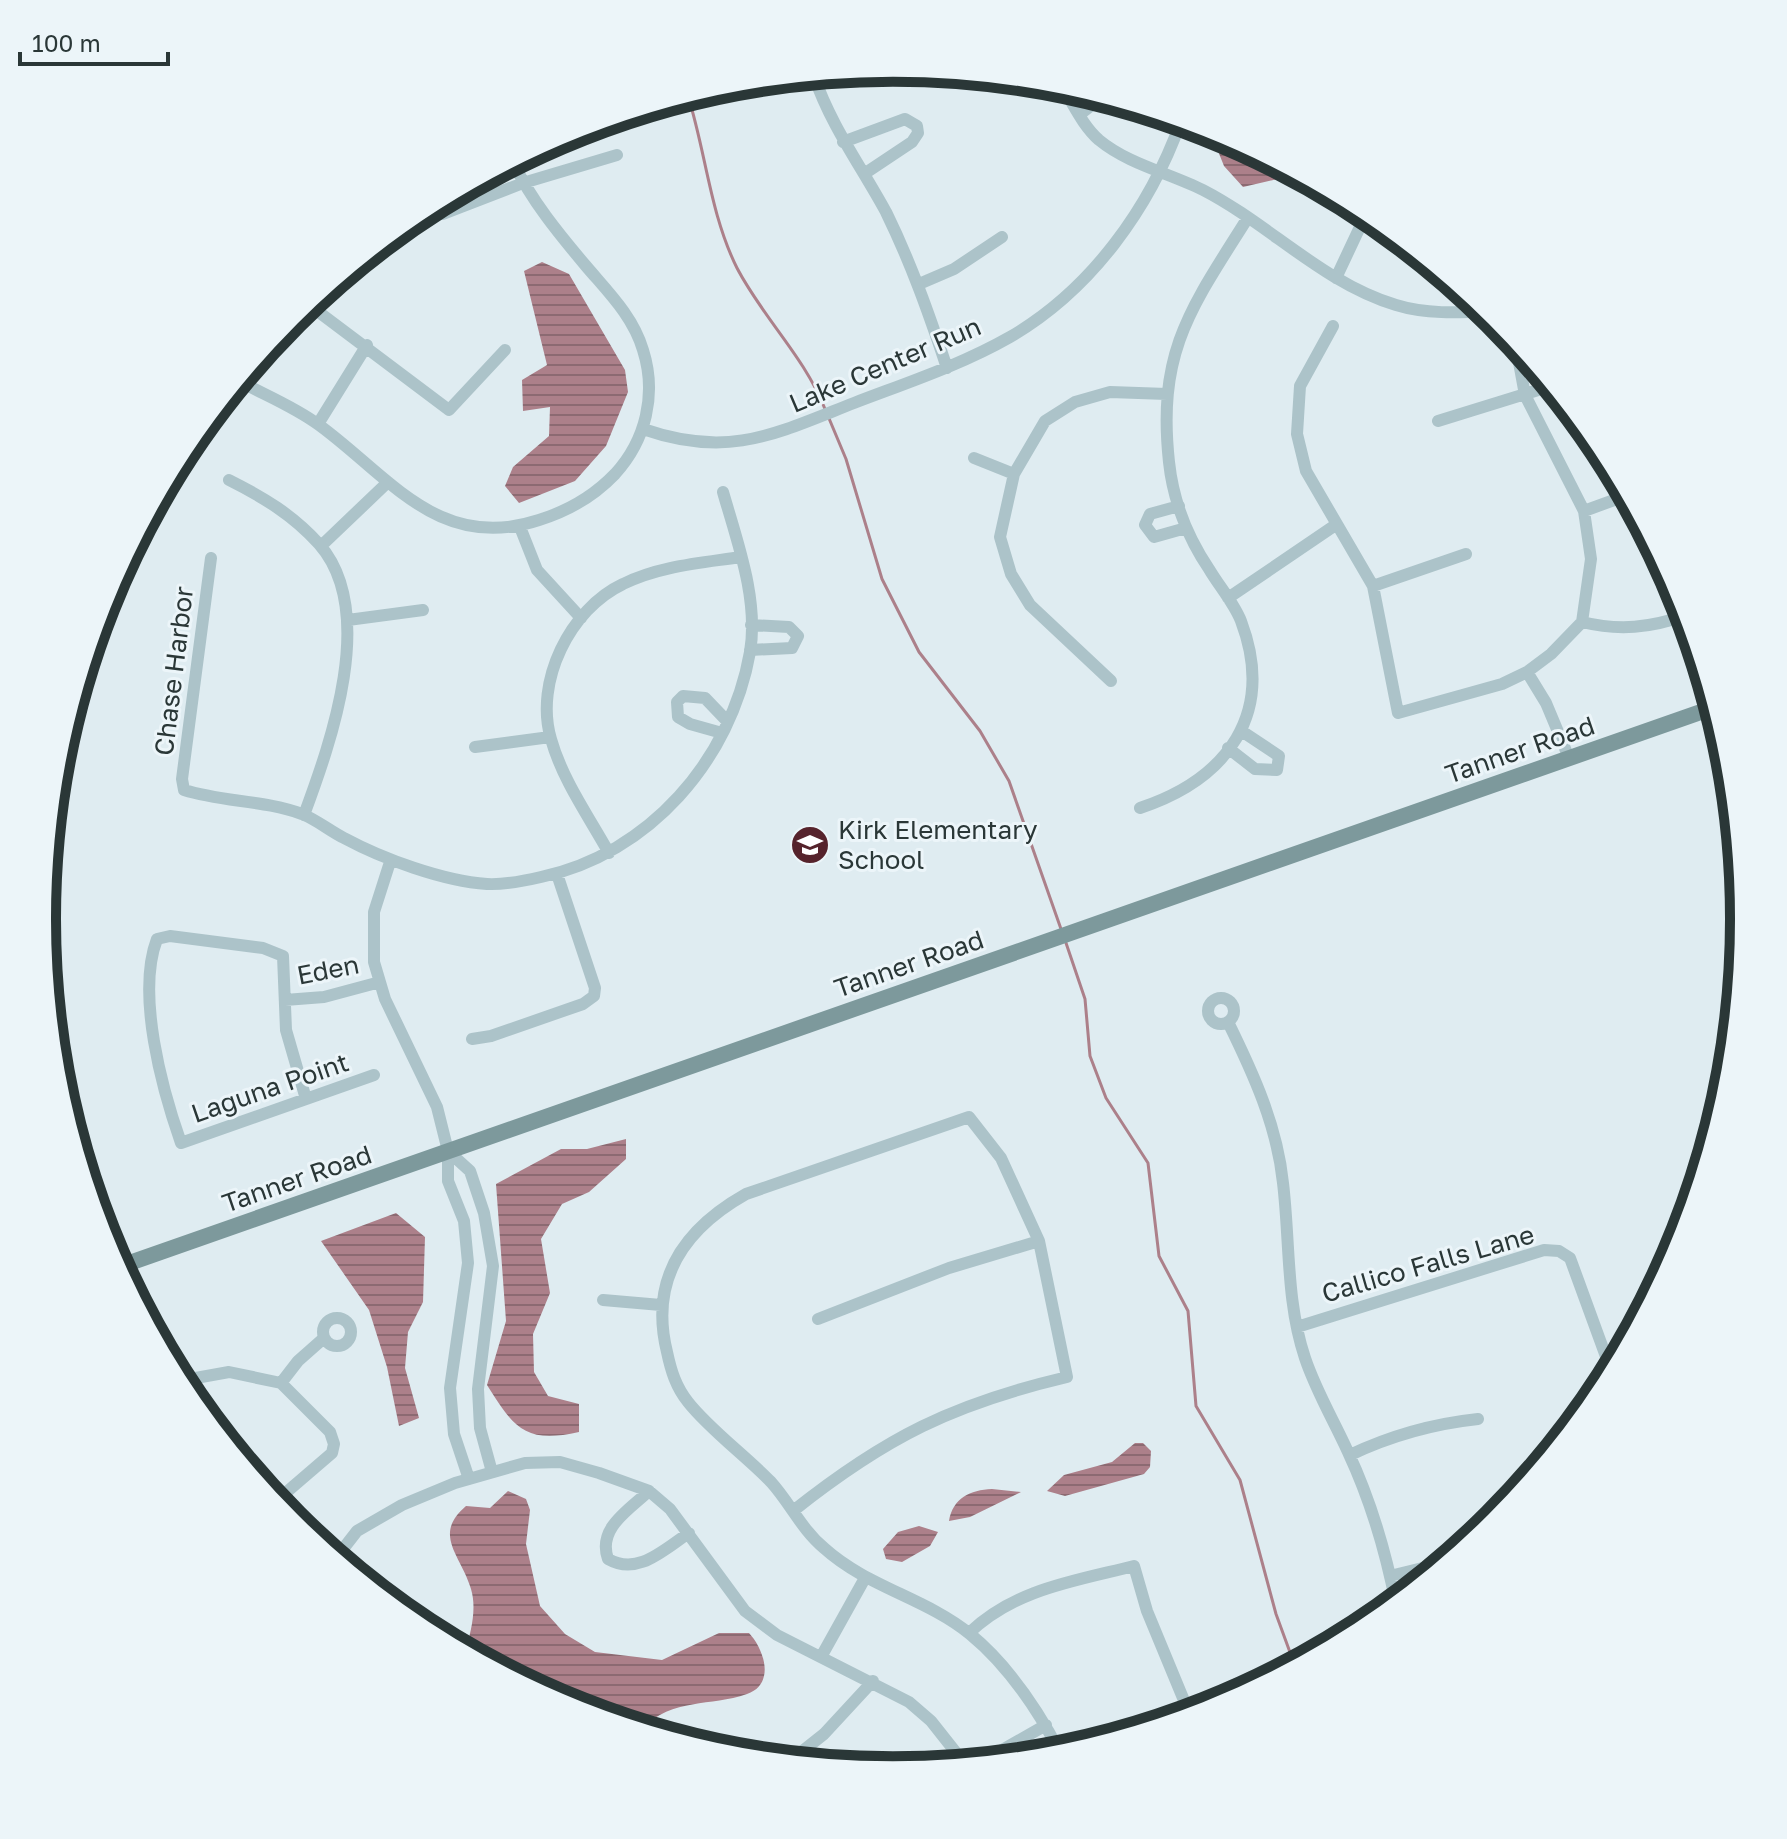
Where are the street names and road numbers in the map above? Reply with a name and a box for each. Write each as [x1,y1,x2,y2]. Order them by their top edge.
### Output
street label: Lake Center Run [784,310,985,419]
street label: Chase Harbor [148,585,199,757]
street label: Tanner Road [1441,709,1599,790]
street label: Tanner Road [830,923,988,1004]
street label: Eden [294,948,362,991]
street label: Laguna Point [187,1046,352,1129]
street label: Tanner Road [218,1138,376,1219]
street label: Callico Falls Lane [1318,1218,1538,1309]

